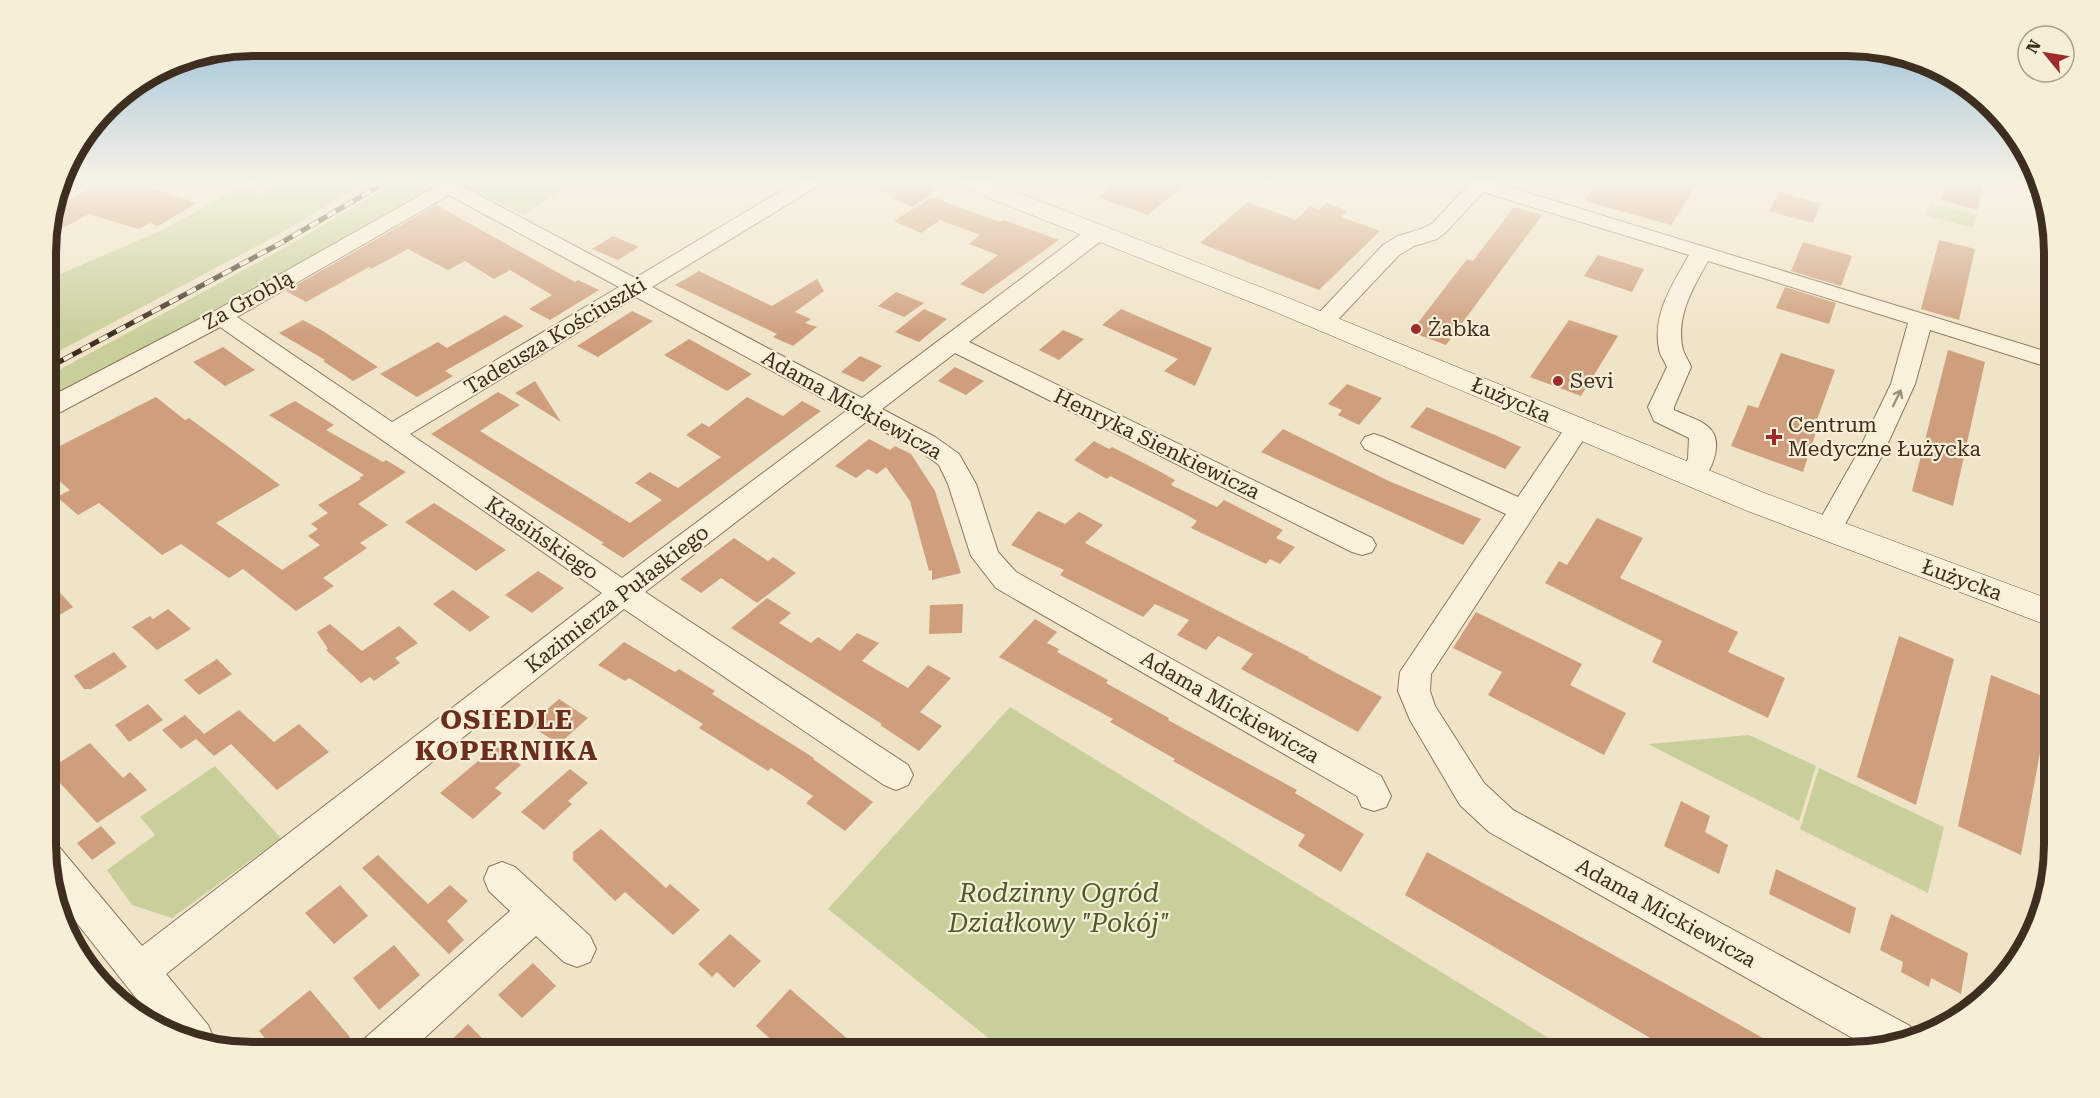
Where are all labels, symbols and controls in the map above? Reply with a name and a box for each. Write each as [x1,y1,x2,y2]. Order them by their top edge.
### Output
north arrow [2016,24,2076,84]
text: N [2022,37,2045,57]
street label: Za Groblą [199,265,298,335]
street label: Tadeusza Kościuszki [460,272,650,400]
place label: Żabka [1428,317,1491,341]
marker: Żabka [1409,322,1423,336]
street label: Adama Mickiewicza [758,345,947,465]
place label: Sevi [1570,369,1614,393]
street label: Łużycka [1468,373,1555,428]
marker: Sevi [1551,374,1565,388]
street label: Henryka Sienkiewicza [1050,384,1264,505]
one-way arrow [1892,389,1904,407]
place label: Centrum Medyczne Łużycka [1788,413,1981,461]
marker: Centrum Medyczne Łużycka [1765,428,1783,446]
street label: Krasińskiego [481,491,603,585]
street label: Kazimierza Pułaskiego [521,520,713,678]
street label: Łużycka [1918,554,2006,606]
street label: Adama Mickiewicza [1136,646,1324,768]
district label: OSIEDLE KOPERNIKA [415,704,599,767]
street label: Adama Mickiewicza [1572,853,1761,973]
park label: Rodzinny Ogród Działkowy "Pokój" [947,878,1170,938]

